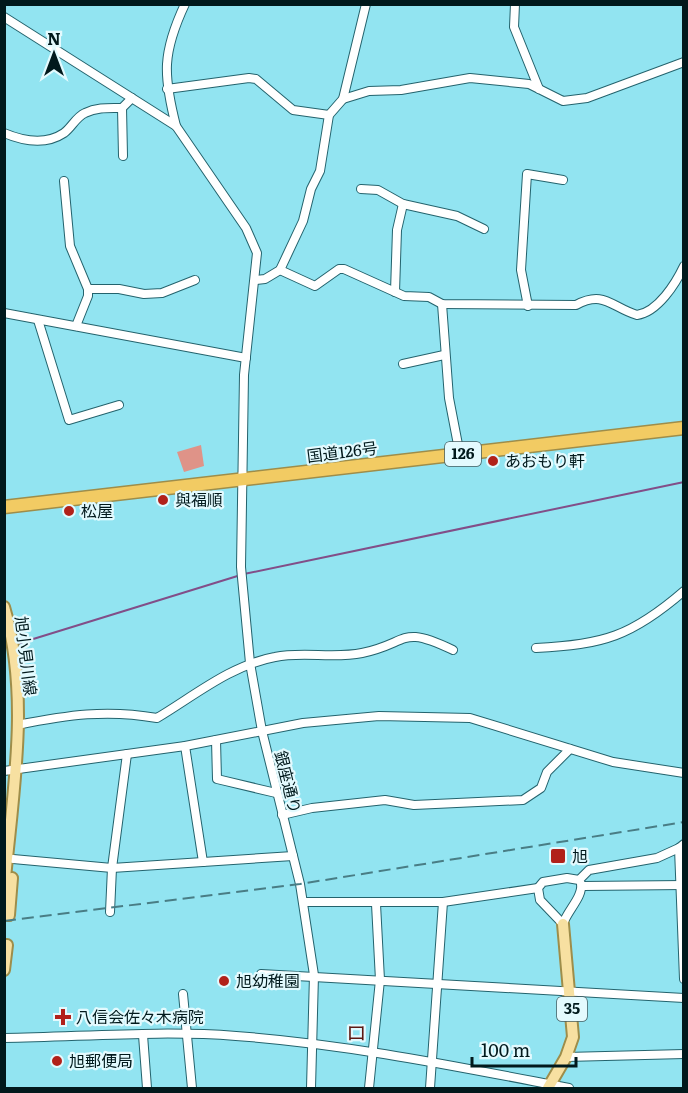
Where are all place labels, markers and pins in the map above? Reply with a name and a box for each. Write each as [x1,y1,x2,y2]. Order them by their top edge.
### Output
place label: あおもり軒 [505,448,585,472]
marker: あおもり軒 [486,454,500,468]
place label: 與福順 [175,487,223,511]
marker: 與福順 [156,493,170,507]
place label: 松屋 [81,498,113,522]
marker: 松屋 [62,504,76,518]
place label: 旭 [572,843,588,867]
marker: 旭 [549,847,567,865]
place label: 旭幼稚園 [236,968,300,992]
marker: 旭幼稚園 [217,974,231,988]
place label: 八信会佐々木病院 [76,1004,204,1028]
marker: 八信会佐々木病院 [54,1008,72,1026]
place label: 旭郵便局 [69,1048,133,1072]
marker: 旭郵便局 [50,1054,64,1068]

